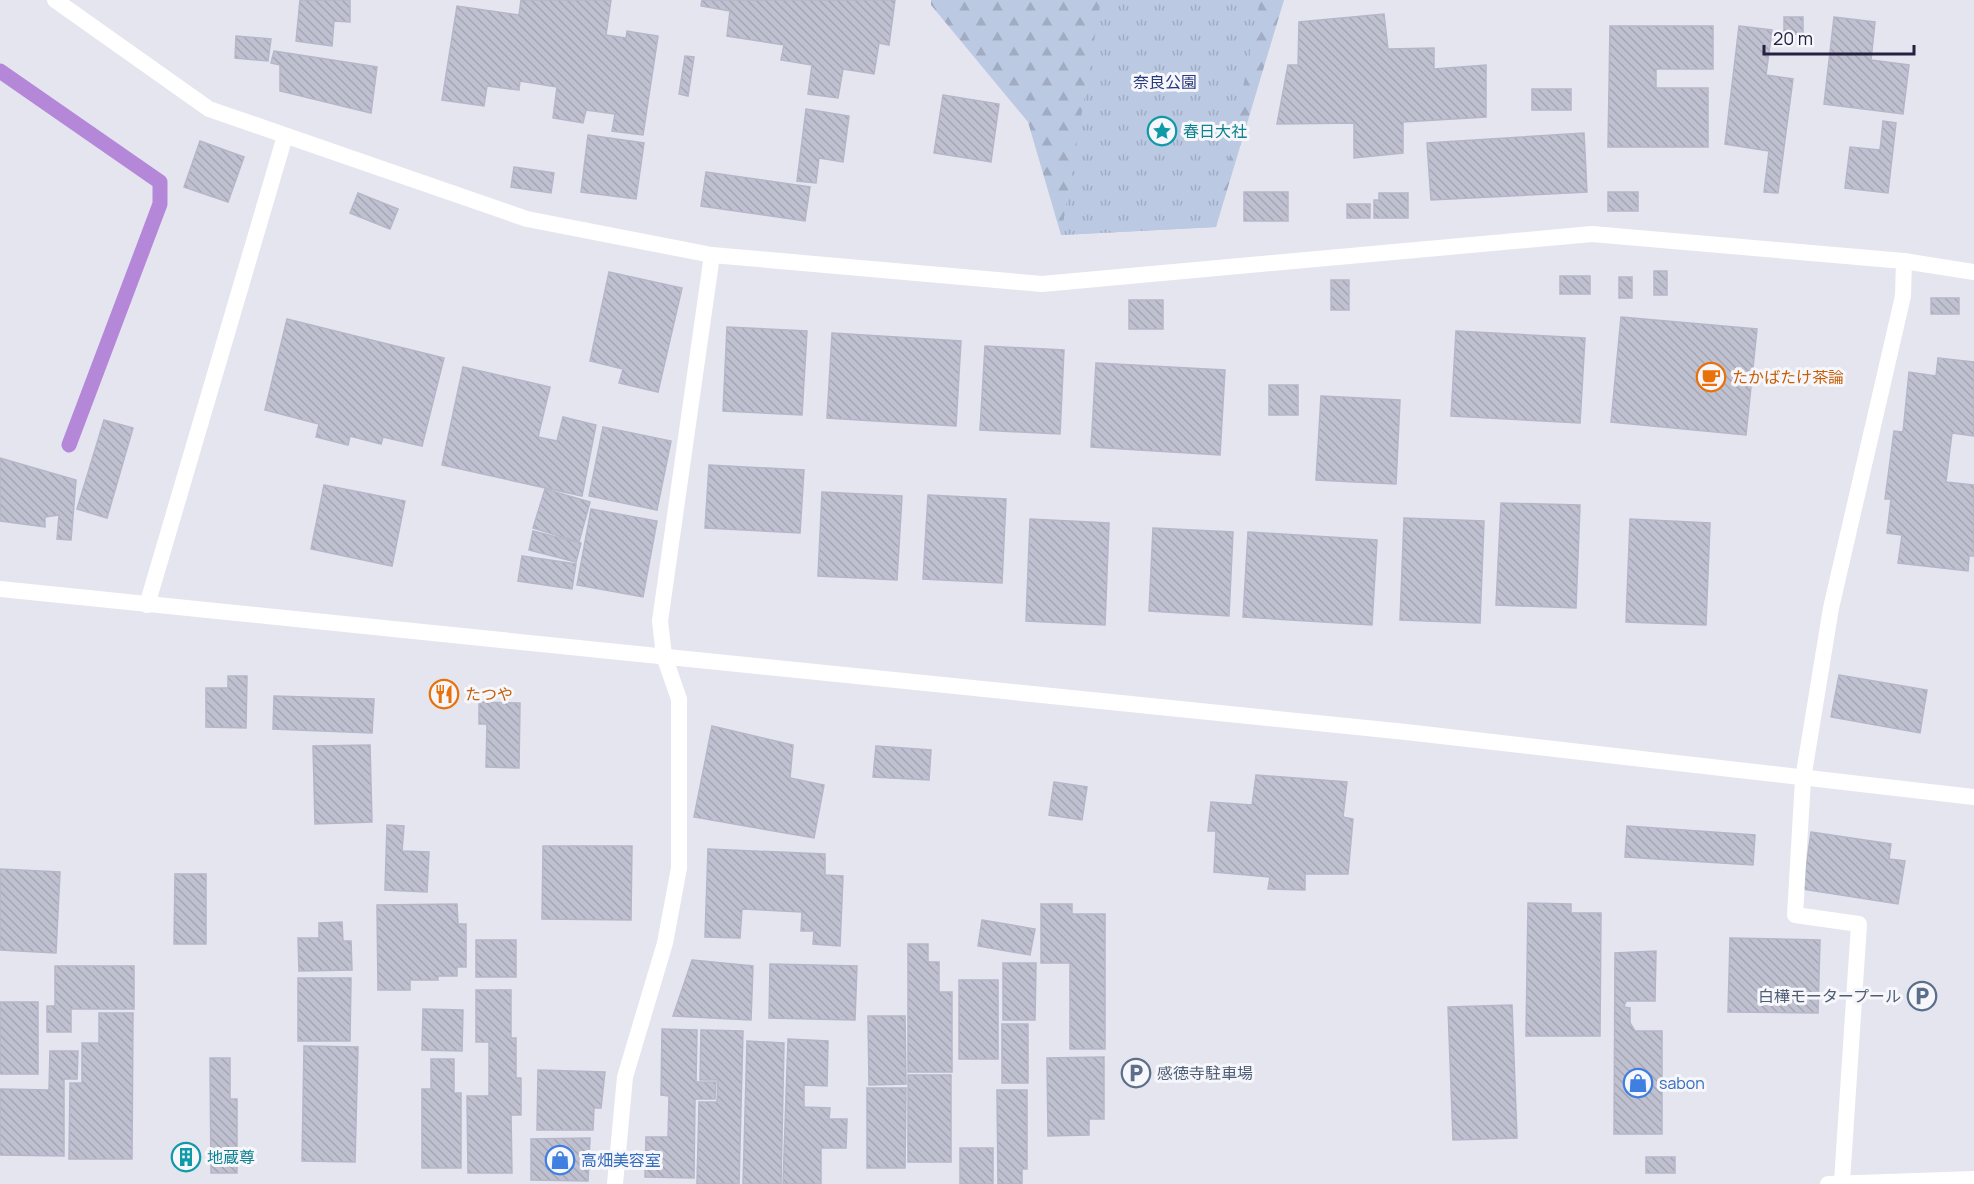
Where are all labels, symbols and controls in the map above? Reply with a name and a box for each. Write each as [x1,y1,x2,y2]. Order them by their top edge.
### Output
scale bar [1764,18,1914,56]
text: 20 m [1773,26,1813,50]
park label: 奈良公園 [1133,71,1197,93]
place icon: 春日大社 [1146,115,1178,147]
place label: 春日大社 [1183,120,1247,142]
cafe icon: たかばたけ茶論 [1695,361,1727,393]
place label: たかばたけ茶論 [1732,366,1844,388]
restaurant icon: たつや [428,678,460,710]
place label: たつや [465,683,513,705]
parking icon: 白樺モータープール [1906,980,1938,1012]
place label: 白樺モータープール [1758,985,1901,1007]
parking icon: 感徳寺駐車場 [1120,1057,1152,1089]
place label: 感徳寺駐車場 [1157,1062,1253,1084]
shop icon: sabon [1622,1067,1654,1099]
place label: sabon [1659,1072,1705,1094]
building icon: 地蔵尊 [170,1141,202,1173]
shop icon: 高畑美容室 [544,1144,576,1176]
place label: 地蔵尊 [207,1146,255,1168]
place label: 高畑美容室 [581,1149,661,1171]

